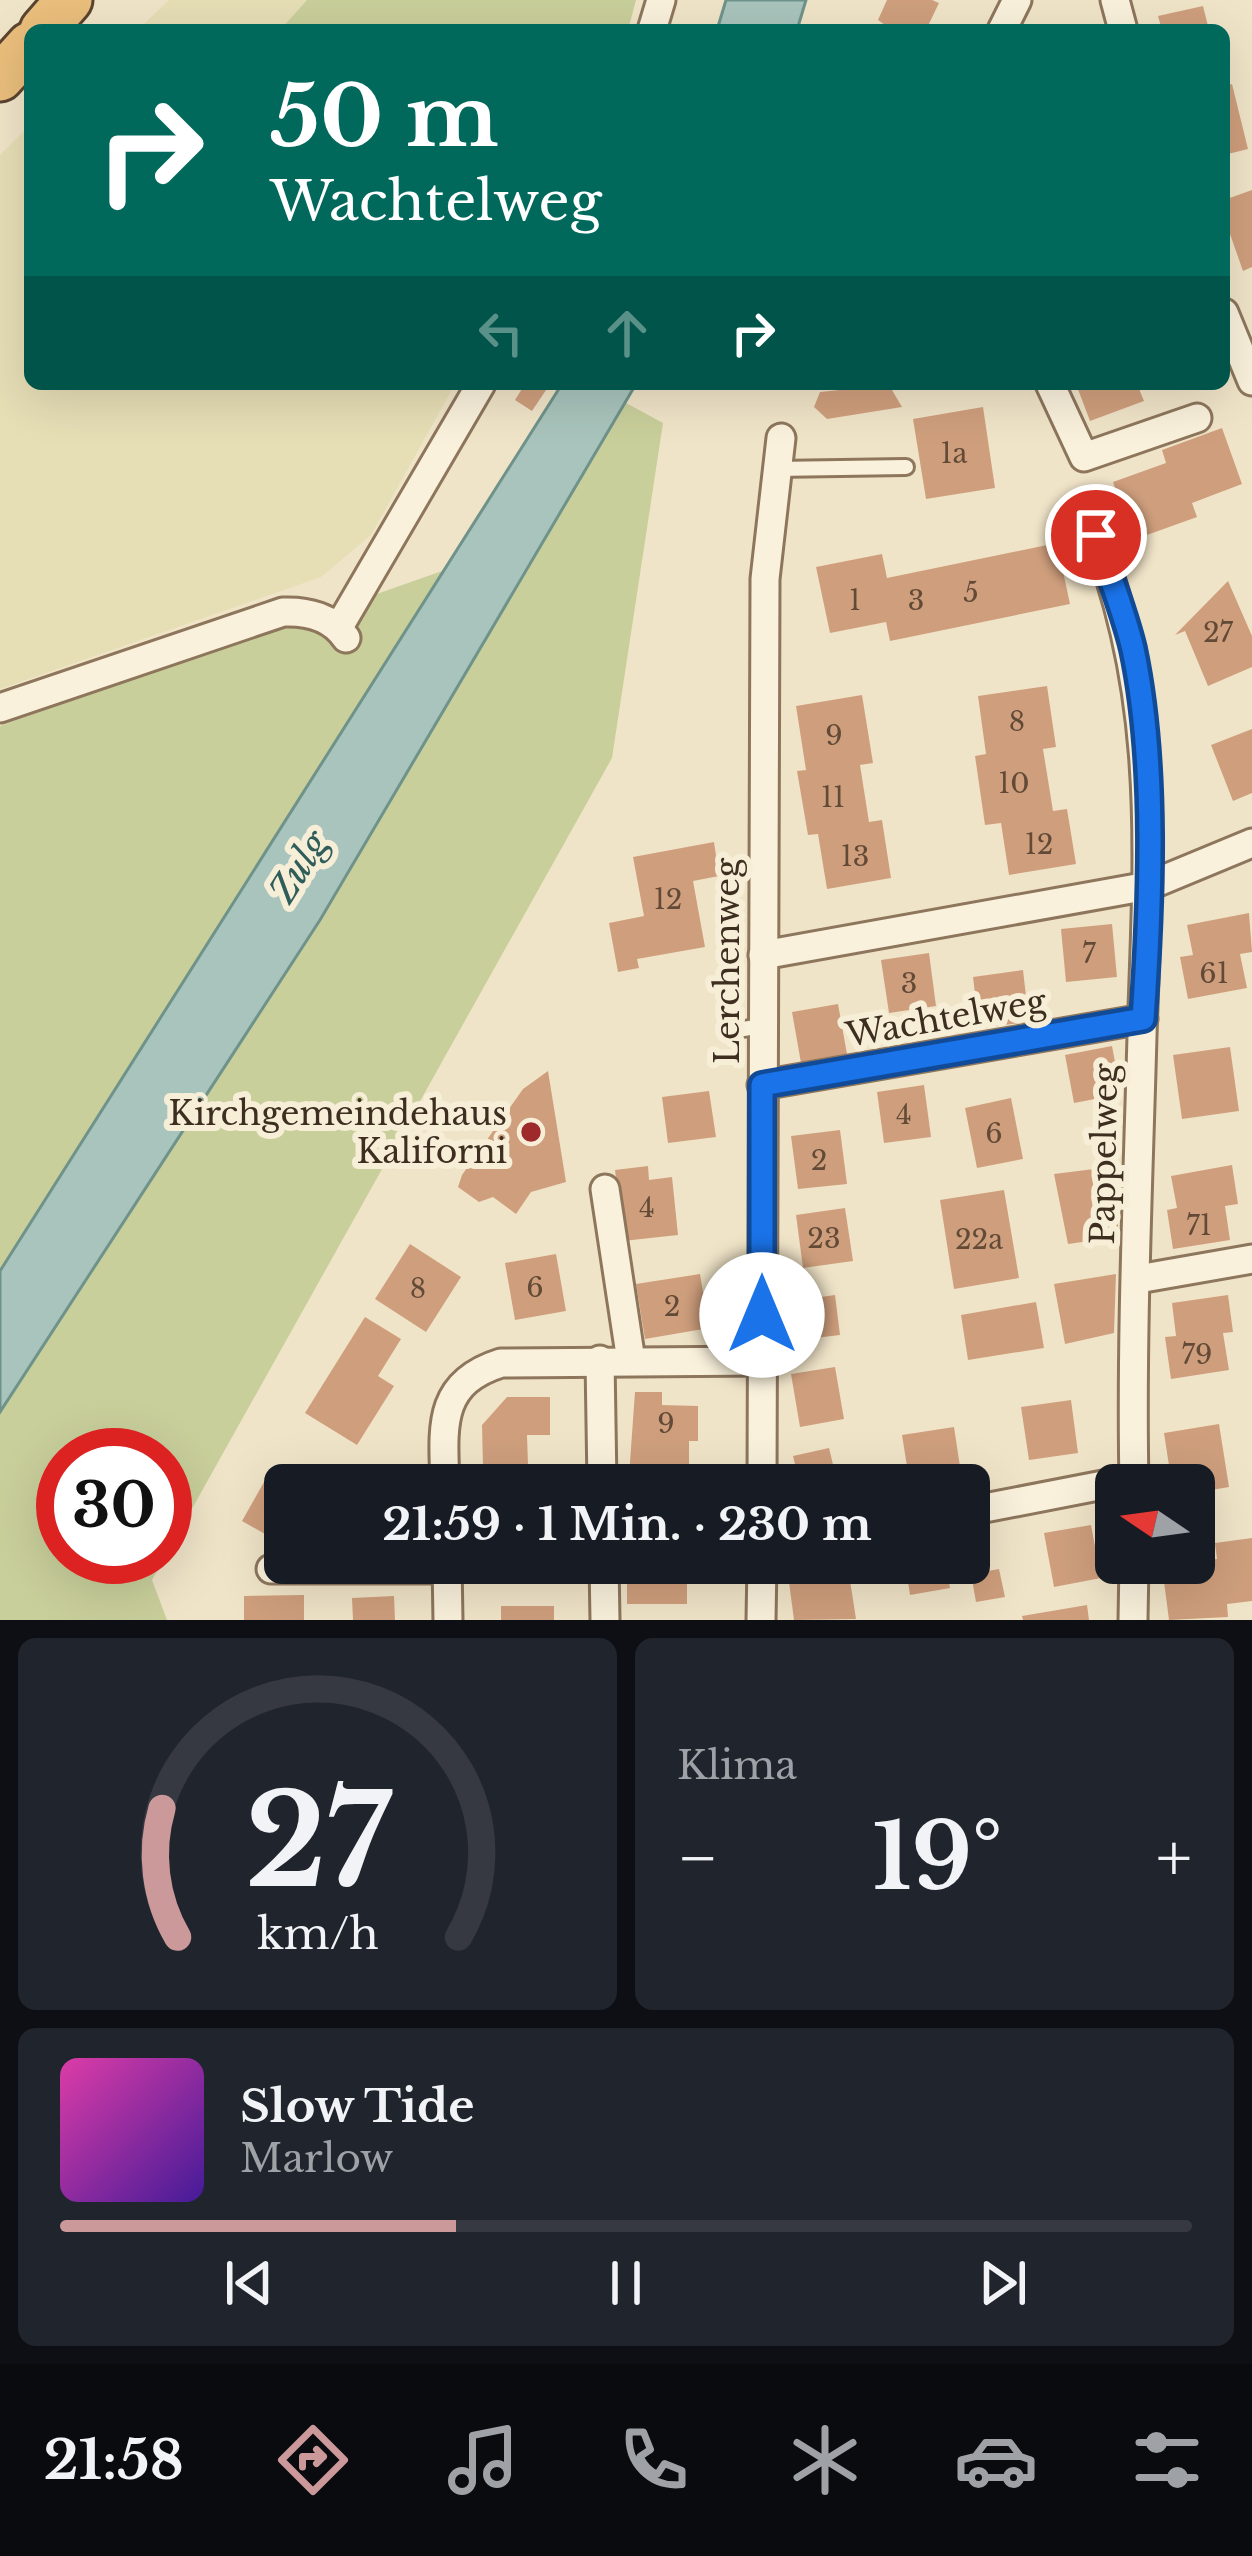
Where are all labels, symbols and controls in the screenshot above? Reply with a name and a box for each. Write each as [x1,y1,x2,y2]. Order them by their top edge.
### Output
text: 50 m [270,65,499,169]
icon: right [72,72,228,228]
text: Wachtelweg [270,168,602,235]
icon: left [468,300,534,366]
icon: ahead [594,300,660,366]
icon: right [720,300,786,366]
house number: 1a [941,437,968,470]
pin [1045,484,1147,586]
icon: arrive [1063,502,1129,568]
house number: 5 [963,576,979,609]
house number: 1 [849,584,861,617]
house number: 3 [908,584,924,617]
house number: 27 [1203,616,1234,649]
house number: 8 [1009,705,1025,738]
house number: 9 [825,719,843,752]
house number: 10 [998,767,1030,800]
house number: 11 [821,781,845,814]
water label: Zulg [259,821,339,912]
house number: 12 [1025,828,1053,861]
house number: 13 [841,840,869,873]
street label: Lerchenweg [707,857,748,1064]
house number: 12 [654,883,682,916]
house number: 7 [1082,937,1096,970]
house number: 61 [1199,957,1229,990]
house number: 3 [901,967,917,1000]
street label: Wachtelweg [842,980,1051,1056]
street label: Pappelweg [1082,1062,1126,1245]
place label: Kirchgemeindehaus Kaliforni [168,1093,507,1172]
house number: 4 [896,1098,912,1131]
house number: 6 [985,1117,1003,1150]
marker: Kirchgemeindehaus Kaliforni [518,1119,544,1145]
house number: 2 [811,1144,827,1177]
house number: 4 [639,1191,655,1224]
house number: 71 [1186,1209,1212,1242]
house number: 23 [807,1222,841,1255]
house number: 22a [955,1223,1003,1256]
position arrow [699,1252,825,1378]
house number: 6 [526,1271,544,1304]
house number: 8 [410,1272,426,1305]
house number: 2 [664,1290,680,1323]
house number: 79 [1182,1338,1212,1371]
house number: 9 [657,1407,675,1440]
speed limit sign: 30 [36,1428,192,1584]
north arrow [1095,1464,1215,1584]
map controls [1095,1464,1215,1584]
text: 21:59 · 1 Min. · 230 m [382,1496,872,1552]
text: Klima [677,1741,797,1790]
text: 27 [245,1765,392,1920]
text: 19° [872,1802,1002,1913]
text: − [677,1817,719,1899]
text: + [1156,1817,1192,1899]
text: km/h [257,1907,378,1961]
text: Slow Tide [240,2078,475,2134]
text: Marlow [240,2134,393,2183]
icon: previous [216,2250,282,2316]
icon: pause [593,2250,659,2316]
icon: next [970,2250,1036,2316]
icon: directions [271,2418,355,2502]
icon: music [441,2418,525,2502]
icon: phone [612,2418,696,2502]
icon: climate [783,2418,867,2502]
icon: car [954,2418,1038,2502]
icon: filters [1125,2418,1209,2502]
text: 21:58 [43,2427,184,2494]

